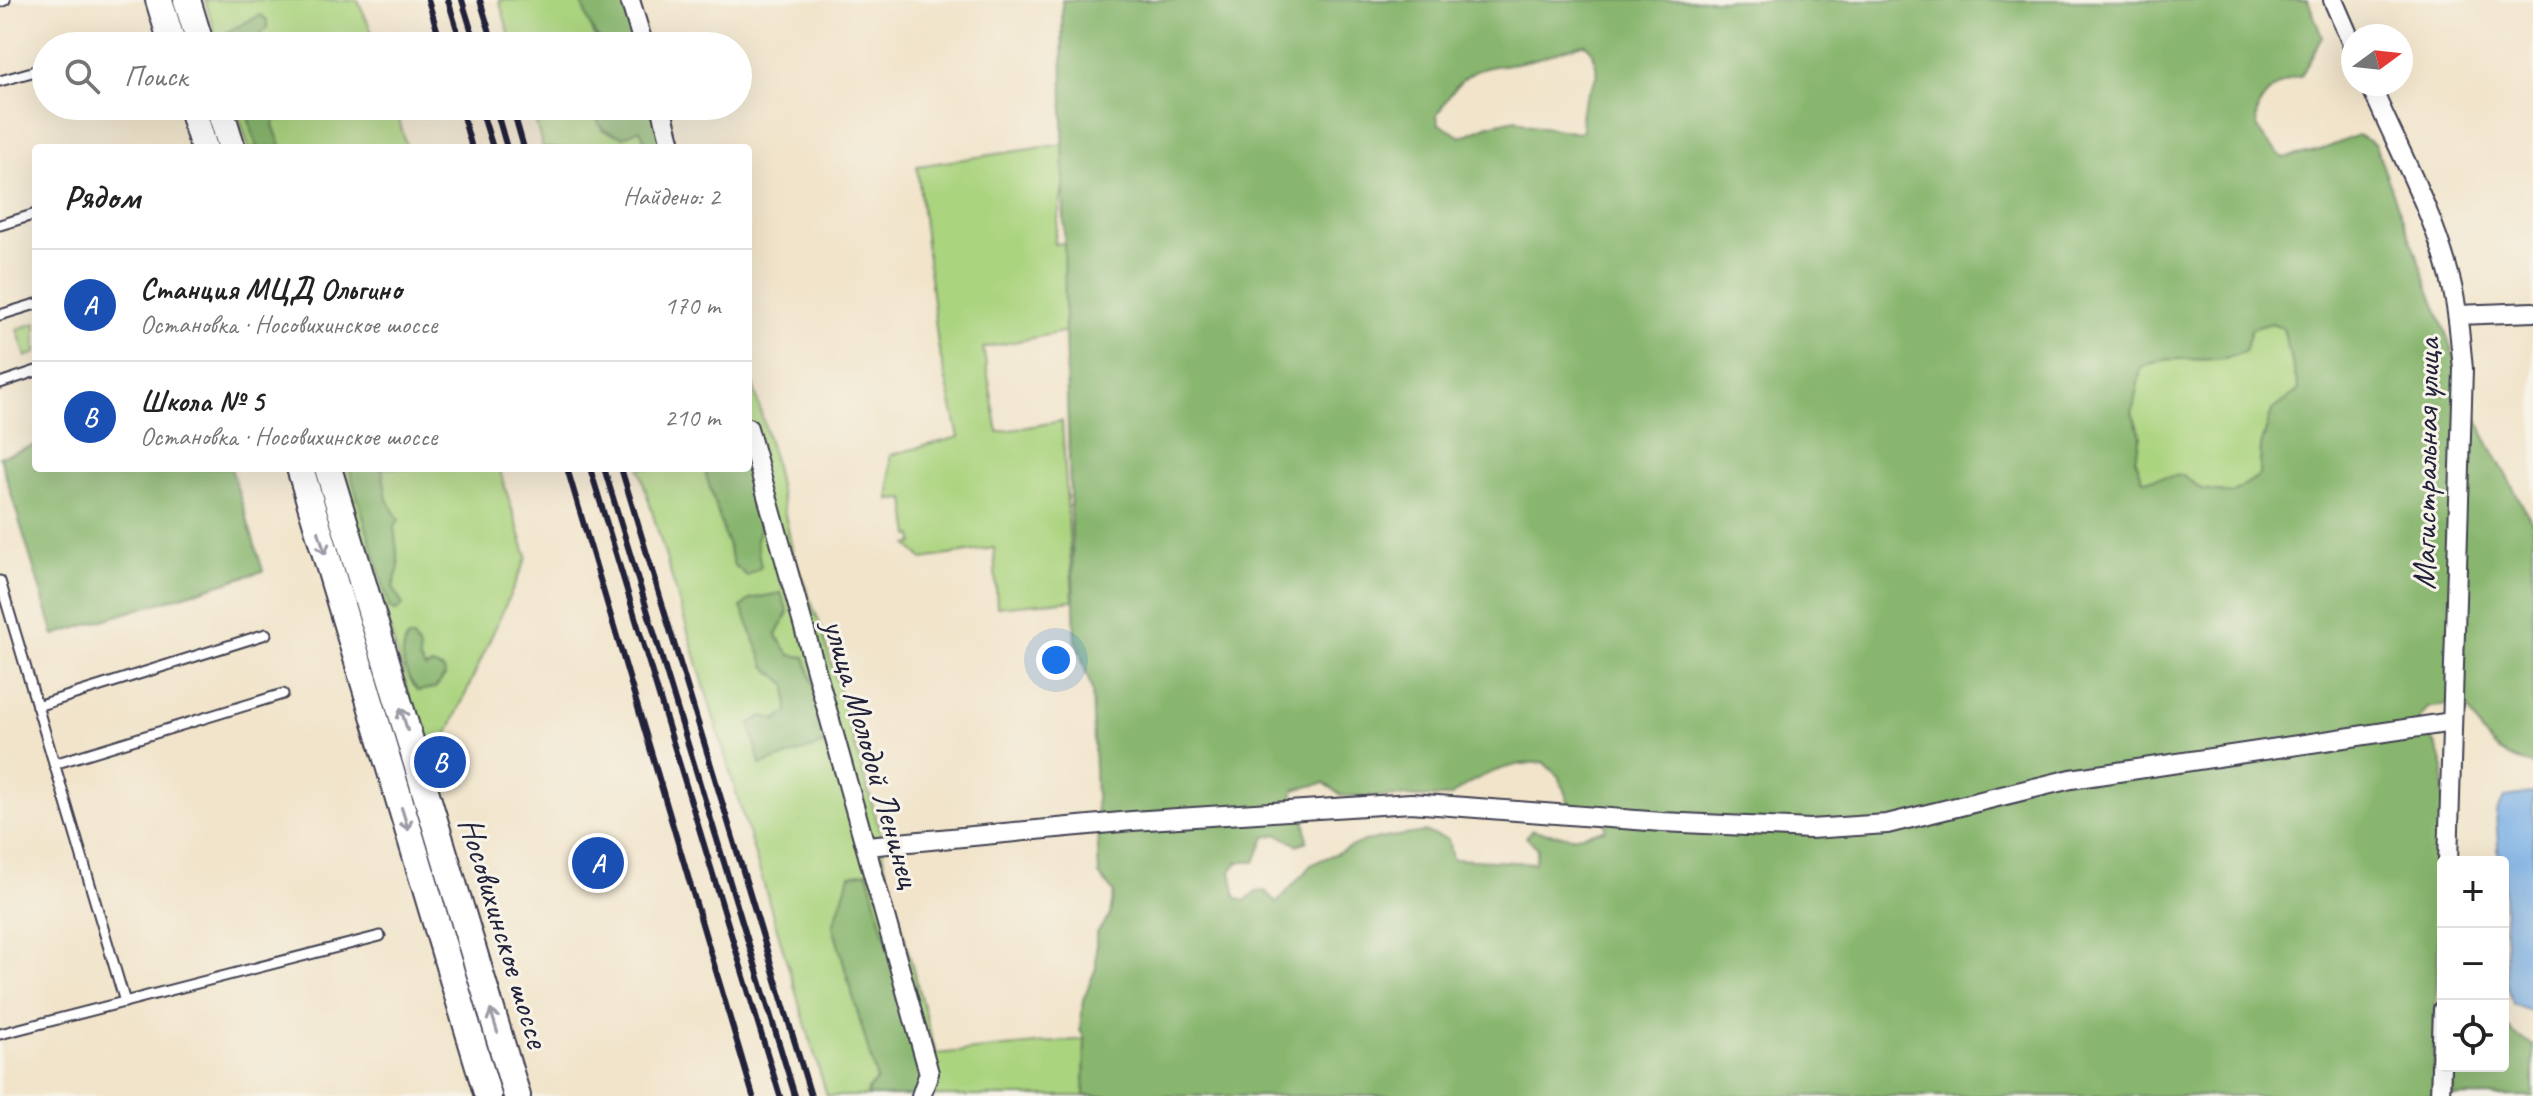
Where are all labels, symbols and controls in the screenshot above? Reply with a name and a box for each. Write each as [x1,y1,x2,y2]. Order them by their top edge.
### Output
north arrow [2341,24,2413,96]
search box [32,32,752,120]
icon: search [60,54,104,98]
text: Поиск [124,57,187,95]
text: Рядом [64,175,140,218]
text: Найдено: 2 [623,180,720,213]
text: Станция МЦД Ольгино [140,270,402,308]
text: A [83,289,97,322]
text: 170 m [664,289,720,322]
text: Остановка · Носовихинское шоссе [140,308,437,341]
street label: Магистральная улица [2402,336,2449,590]
text: Школа № 5 [140,382,264,420]
text: B [83,401,97,434]
text: 210 m [664,401,720,434]
text: Остановка · Носовихинское шоссе [140,420,437,453]
one-way arrow [315,529,330,555]
street label: улица Молодой Ленинец [813,612,932,894]
your location [1036,640,1076,680]
one-way arrow [396,706,411,732]
pin: B [414,732,466,792]
one-way arrow [398,805,413,831]
street label: Носовихинское шоссе [449,812,561,1054]
pin: A [572,833,624,893]
map controls [2437,856,2509,1072]
button: + [2437,856,2509,928]
button: − [2437,928,2509,1000]
button: locate [2437,1000,2509,1072]
one-way arrow [486,1009,501,1034]

